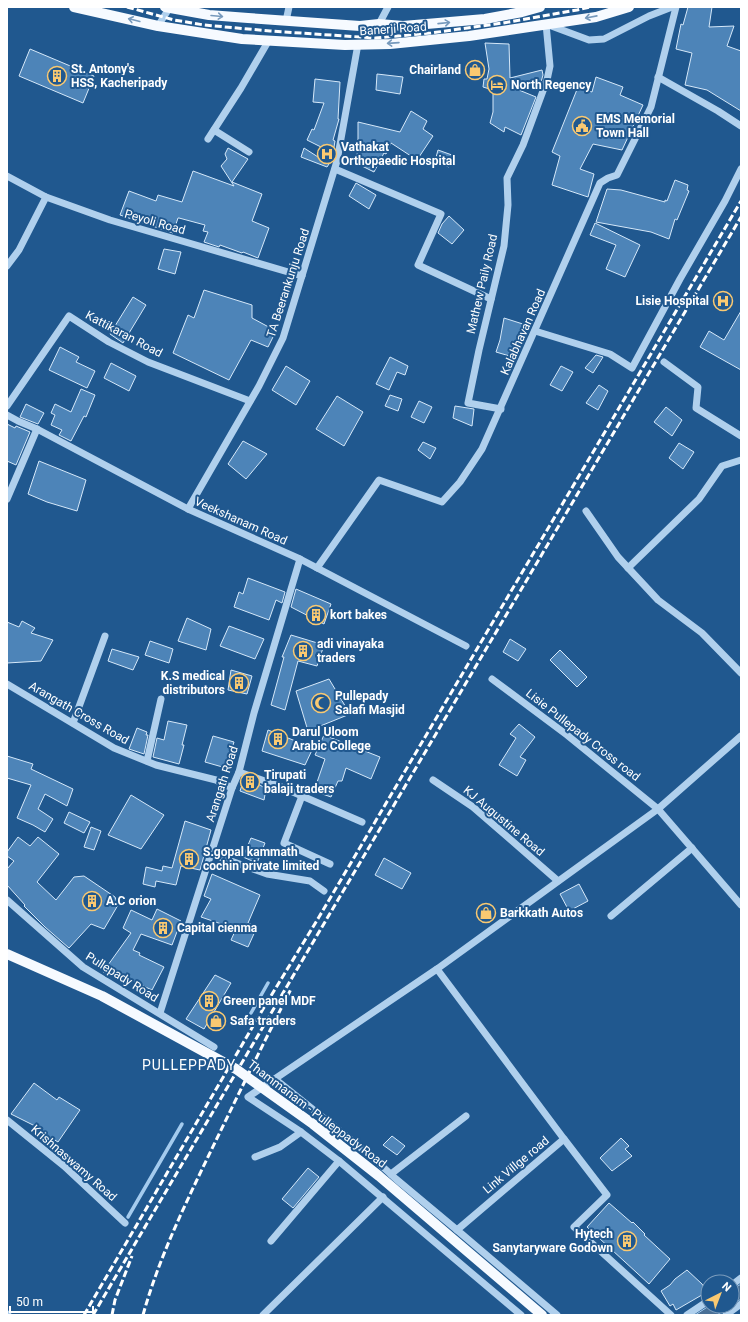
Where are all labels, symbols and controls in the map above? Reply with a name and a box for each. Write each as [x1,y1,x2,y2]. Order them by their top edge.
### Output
one-way arrow [210,12,223,19]
one-way arrow [585,14,598,22]
one-way arrow [128,16,141,23]
street label: Banerji Road [359,20,427,38]
one-way arrow [437,20,450,27]
one-way arrow [387,40,400,47]
shop icon: Chairland [464,59,486,81]
place label: St. Antony's HSS, Kacheripady [71,62,168,90]
place label: Chairland [409,63,461,77]
building icon: St. Antony's HSS, Kacheripady [46,65,68,87]
hotel icon: North Regency [486,74,508,96]
place label: North Regency [511,78,592,92]
place label: EMS Memorial Town Hall [596,112,675,140]
public building icon: EMS Memorial Town Hall [571,115,593,137]
place label: Vathakat Orthopaedic Hospital [341,140,455,168]
hospital icon: Vathakat Orthopaedic Hospital [316,143,338,165]
street label: Peyoli Road [123,207,187,237]
street label: TA Beerankunju Road [264,227,312,339]
street label: Mathew Paily Road [464,233,500,335]
street label: Kalabhavan Road [498,287,548,377]
hospital icon: Lisie Hospital [712,290,734,312]
place label: Lisie Hospital [636,294,709,308]
street label: Kattikaran Road [83,308,165,360]
street label: Veekshanam Road [193,494,289,548]
building icon: kort bakes [305,604,327,626]
place label: kort bakes [330,608,387,622]
place label: adi vinayaka traders [317,637,384,665]
building icon: adi vinayaka traders [292,640,314,662]
place label: K.S medical distributors [161,669,225,697]
building icon: K.S medical distributors [228,672,250,694]
street label: Arangath Cross Road [27,679,131,747]
street label: Lisie Pullepady Cross road [523,686,643,784]
place label: Pullepady Salafi Masjid [335,689,405,717]
mosque icon: Pullepady Salafi Masjid [310,692,332,714]
place label: Darul Uloom Arabic College [292,725,371,753]
building icon: Darul Uloom Arabic College [267,728,289,750]
street label: Arangath Road [203,744,241,824]
place label: Tirupati balaji traders [264,768,335,796]
building icon: Tirupati balaji traders [239,771,261,793]
street label: KJ Augustine Road [461,783,547,859]
place label: S.gopal kammath cochin private limited [203,845,320,873]
building icon: S.gopal kammath cochin private limited [178,848,200,870]
building icon: A.C orion [81,890,103,912]
place label: A.C orion [106,894,156,908]
shop icon: Barkkath Autos [475,902,497,924]
place label: Barkkath Autos [500,906,583,920]
building icon: Capital cienma [152,917,174,939]
place label: Capital cienma [177,921,258,935]
street label: Pullepady Road [83,949,161,1005]
building icon: Green panel MDF [198,990,220,1012]
place label: Green panel MDF [223,994,316,1008]
shop icon: Safa traders [205,1010,227,1032]
place label: Safa traders [230,1014,296,1028]
district label: PULLEPPADY [142,1057,236,1073]
street label: Thammanam - Pulleppady Road [245,1057,389,1171]
street label: Krishnaswamy Road [28,1122,120,1204]
street label: Link Villge road [480,1133,552,1197]
place label: Hytech Sanytaryware Godown [492,1227,613,1255]
building icon: Hytech Sanytaryware Godown [616,1230,638,1252]
north arrow [700,1274,740,1314]
text: N [719,1280,734,1295]
scale bar [10,1288,93,1314]
text: 50 m [16,1295,43,1309]

